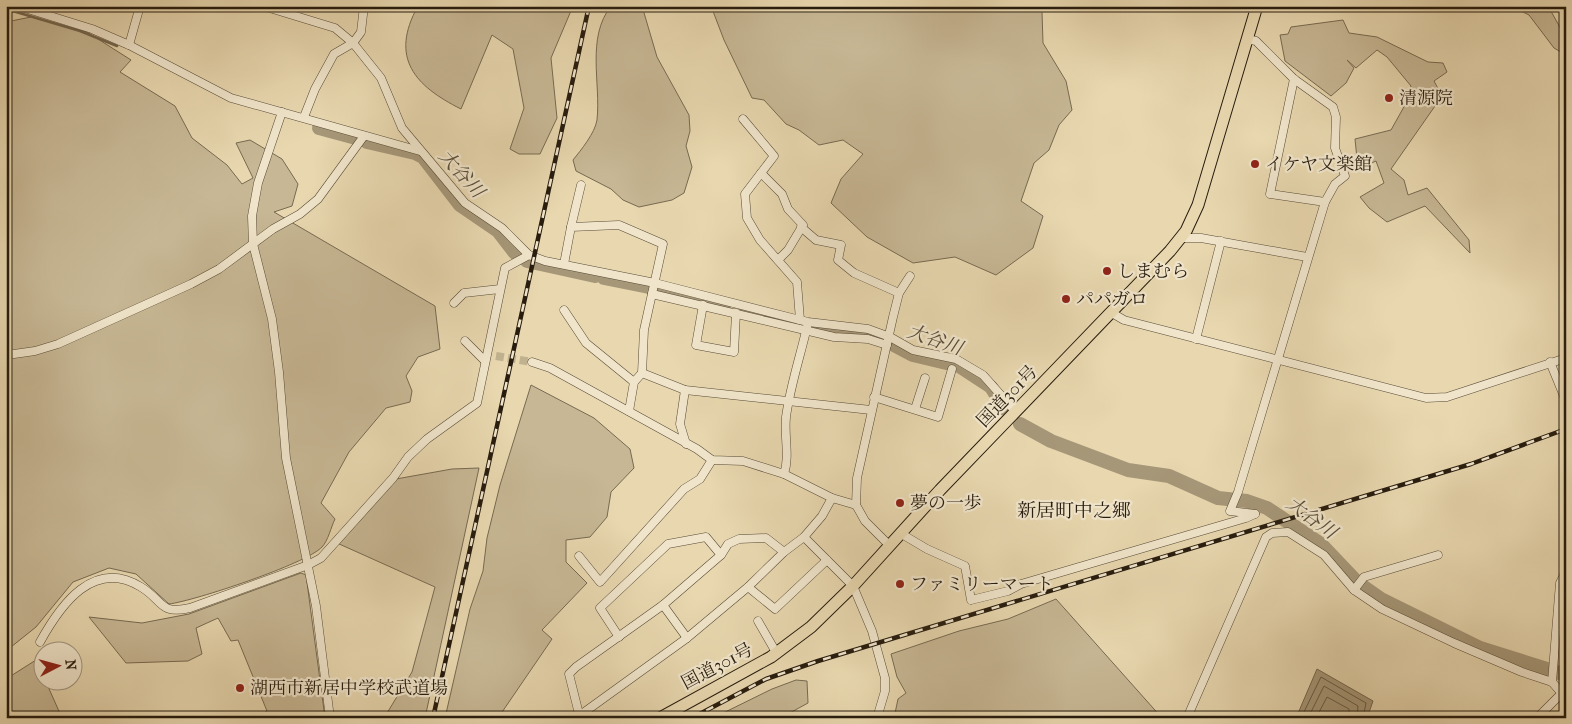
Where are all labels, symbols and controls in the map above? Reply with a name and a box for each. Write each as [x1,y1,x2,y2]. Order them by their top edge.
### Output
place label: 清源院 [1399,88,1453,109]
marker: 清源院 [1383,92,1395,104]
water label: 大谷川 [434,145,490,204]
place label: イケヤ文楽館 [1265,154,1372,175]
marker: イケヤ文楽館 [1249,158,1261,170]
place label: しまむら [1117,261,1189,282]
marker: しまむら [1101,265,1113,277]
place label: パパガロ [1076,289,1148,310]
marker: パパガロ [1060,293,1072,305]
water label: 大谷川 [904,320,967,360]
street label: 国道301号 [973,361,1042,432]
water label: 大谷川 [1282,492,1343,545]
place label: 夢の一歩 [910,493,982,514]
marker: 夢の一歩 [894,497,906,509]
district label: 新居町中之郷 [1017,500,1131,522]
place label: ファミリーマート [910,574,1054,595]
marker: ファミリーマート [894,578,906,590]
street label: 国道301号 [678,639,756,694]
north arrow [32,642,82,692]
text: N [61,659,79,671]
place label: 湖西市新居中学校武道場 [250,678,448,699]
marker: 湖西市新居中学校武道場 [234,682,246,694]

